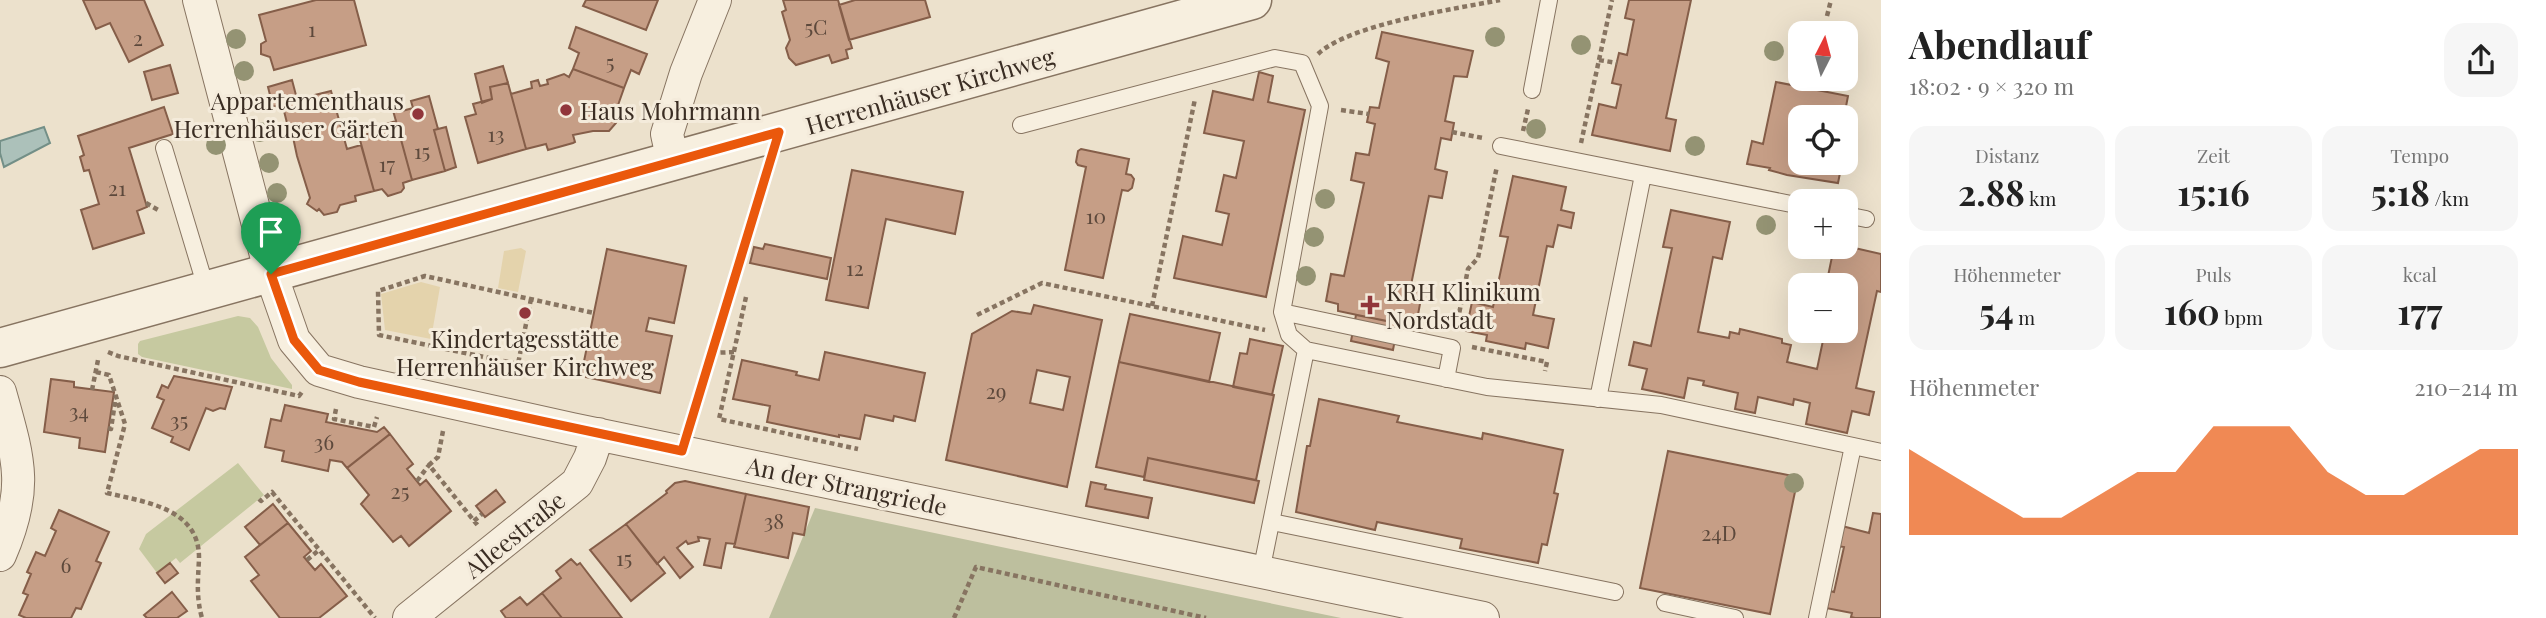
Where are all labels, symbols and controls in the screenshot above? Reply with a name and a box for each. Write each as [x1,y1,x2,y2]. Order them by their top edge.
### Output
house number: 5C [804,12,828,40]
house number: 1 [308,14,316,42]
text: Abendlauf [1909,18,2090,69]
north arrow [1788,21,1858,91]
map controls [1788,21,1858,343]
house number: 2 [133,23,143,51]
button: share [2444,23,2518,97]
street label: Herrenhäuser Kirchweg [802,39,1059,141]
house number: 5 [606,47,614,75]
text: 18:02 · 9 × 320 m [1909,70,2074,101]
place label: Appartementhaus Herrenhäuser Gärten [173,84,404,144]
place label: Haus Mohrmann [580,94,761,126]
marker: Haus Mohrmann [558,102,574,118]
button: locate [1788,105,1858,175]
marker: Appartementhaus Herrenhäuser Gärten [410,106,426,122]
house number: 13 [488,119,504,147]
house number: 15 [414,136,430,164]
text: Distanz [1975,142,2039,168]
text: Zeit [2197,142,2230,168]
text: Tempo [2390,142,2449,168]
house number: 17 [379,149,396,177]
text: 2.88 [1958,168,2025,215]
text: 15:16 [2177,168,2250,215]
text: 5:18 [2371,168,2430,215]
house number: 21 [108,173,126,201]
text: km [2025,185,2056,211]
text: /km [2430,185,2469,211]
button: + [1788,189,1858,259]
house number: 10 [1086,201,1106,229]
pin [241,202,301,274]
icon: arrive [252,213,290,251]
house number: 12 [846,253,864,281]
text: Höhenmeter [1953,261,2061,287]
text: Puls [2195,261,2232,287]
text: kcal [2403,261,2437,287]
button: − [1788,273,1858,343]
place label: KRH Klinikum Nordstadt [1386,275,1541,335]
text: 54 [1979,287,2014,334]
text: 160 [2164,287,2220,334]
text: 177 [2397,287,2442,334]
marker: KRH Klinikum Nordstadt [1360,295,1380,315]
text: m [2014,304,2035,330]
text: bpm [2220,304,2263,330]
marker: Kindertagesstätte Herrenhäuser Kirchweg [517,305,533,321]
place label: Kindertagesstätte Herrenhäuser Kirchweg [396,322,654,382]
text: Höhenmeter [1909,371,2039,402]
text: 210–214 m [2415,371,2518,402]
house number: 29 [986,376,1006,404]
house number: 34 [69,396,89,424]
house number: 35 [170,405,188,433]
house number: 36 [314,427,334,455]
street label: An der Strangriede [743,448,950,522]
house number: 25 [391,476,409,504]
street label: Alleestraße [456,484,571,585]
house number: 38 [764,506,784,534]
house number: 24D [1701,518,1737,546]
house number: 15 [616,543,632,571]
house number: 6 [61,550,72,578]

